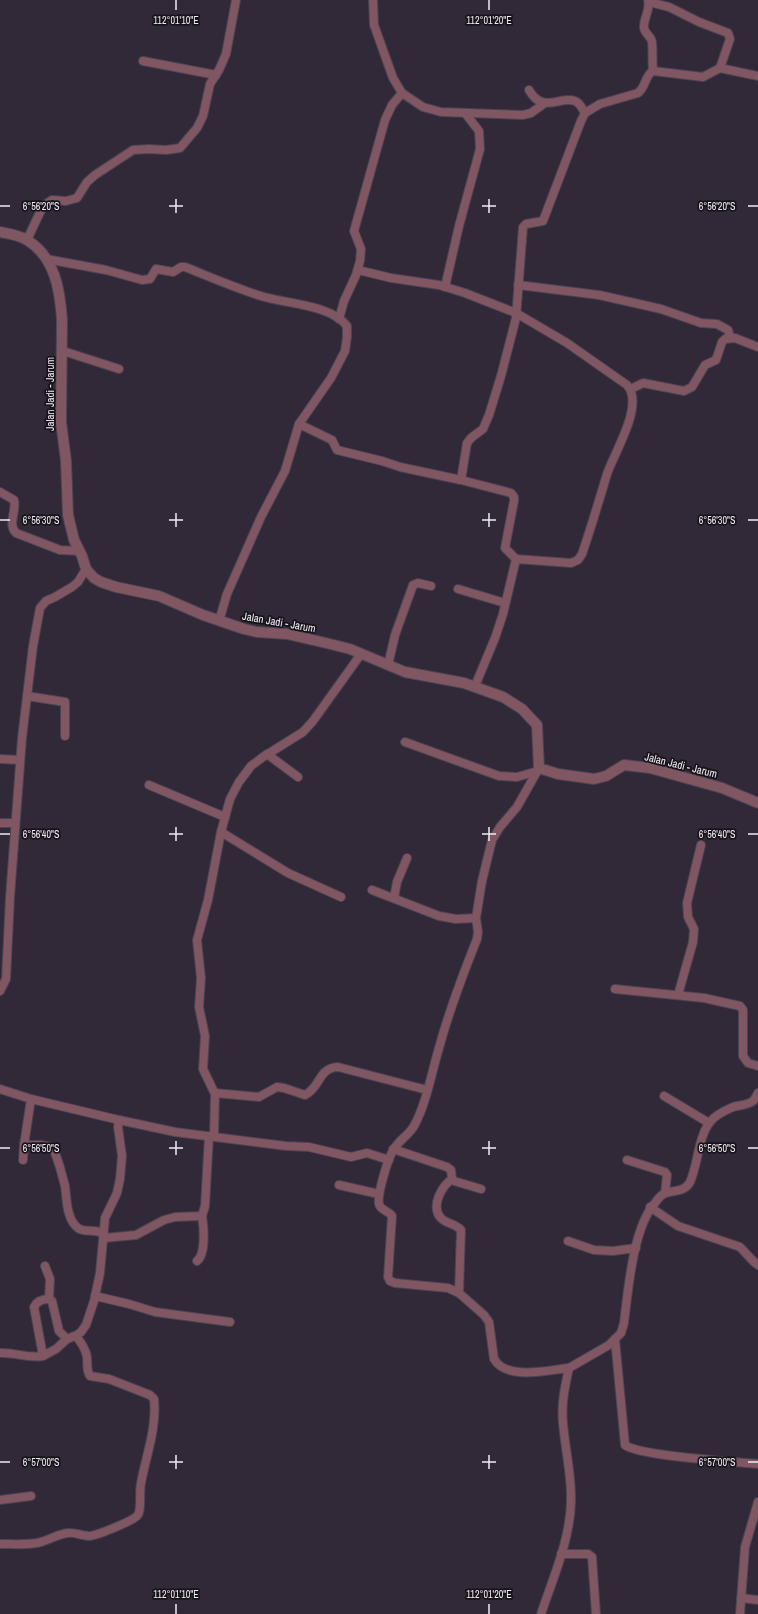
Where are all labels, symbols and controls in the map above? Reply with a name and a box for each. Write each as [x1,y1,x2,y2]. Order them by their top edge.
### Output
text: 112°01'10"E [153,14,199,27]
text: 112°01'20"E [466,14,512,27]
text: 6°56'20"S [23,200,60,213]
text: 6°56'20"S [699,200,736,213]
street label: Jalan Jadi - Jarum [43,357,57,431]
text: 6°56'30"S [23,514,60,527]
text: 6°56'30"S [699,514,736,527]
street label: Jalan Jadi - Jarum [241,609,317,635]
street label: Jalan Jadi - Jarum [643,749,719,781]
text: 6°56'40"S [23,828,60,841]
text: 6°56'40"S [699,828,736,841]
text: 6°56'50"S [23,1142,60,1155]
text: 6°56'50"S [699,1142,736,1155]
text: 6°57'00"S [23,1456,60,1469]
text: 6°57'00"S [699,1456,736,1469]
text: 112°01'10"E [153,1588,199,1601]
text: 112°01'20"E [466,1588,512,1601]

